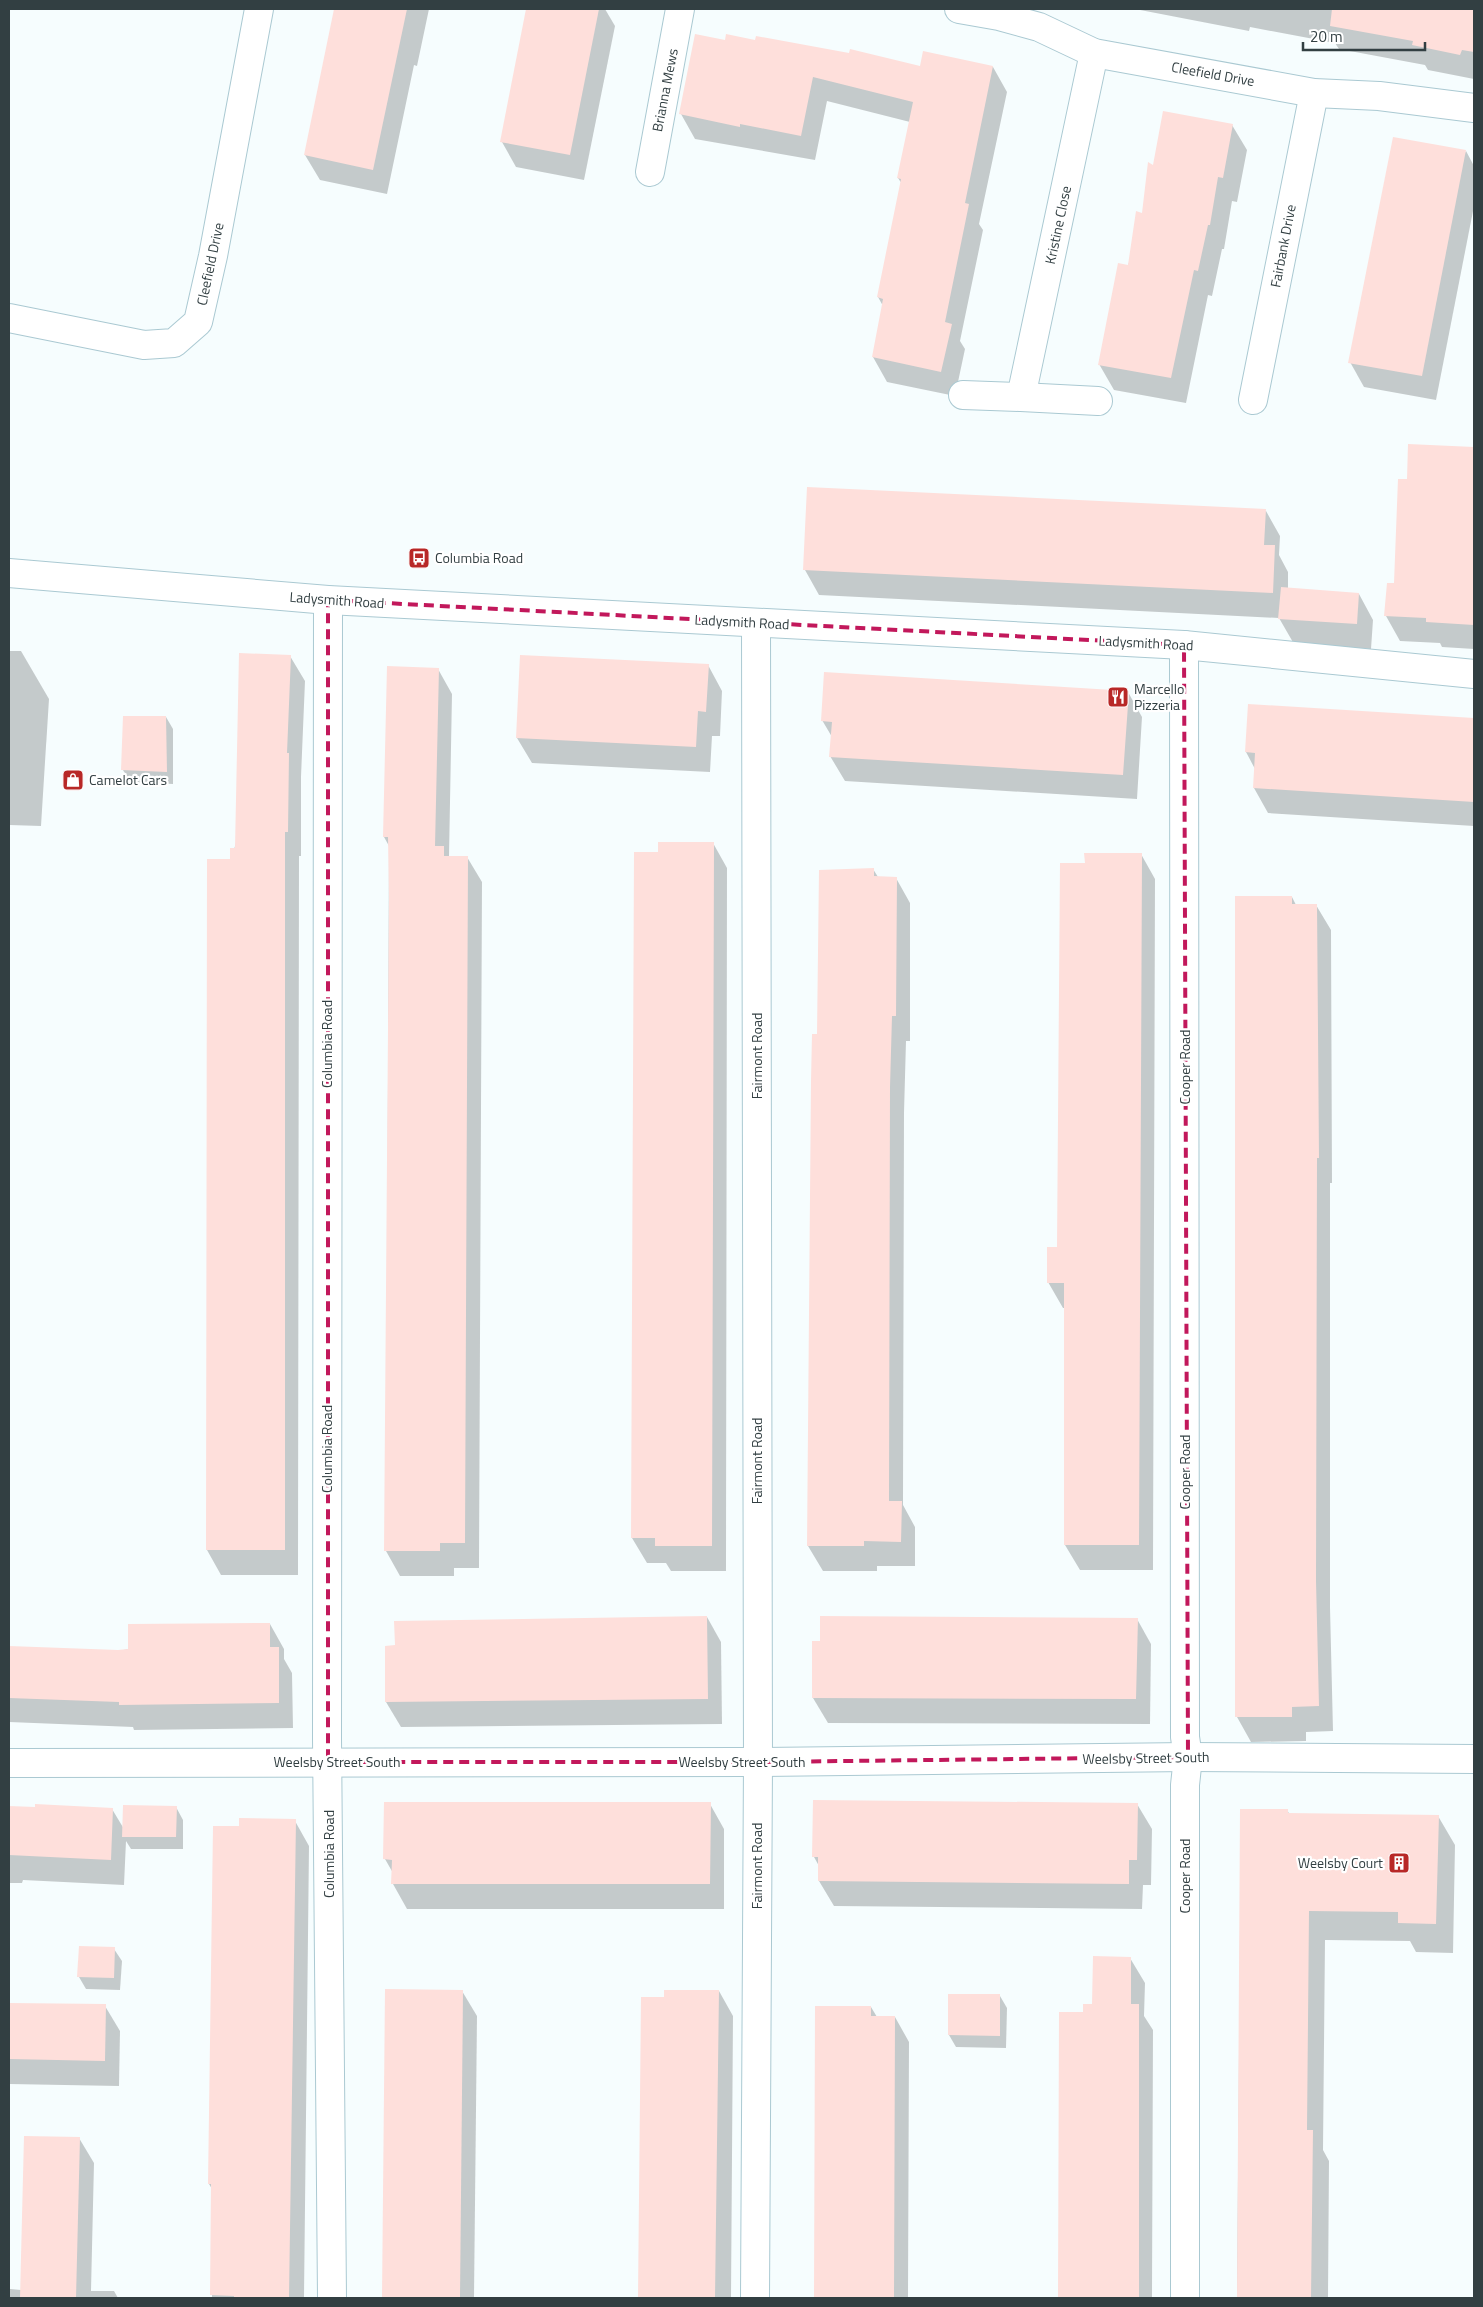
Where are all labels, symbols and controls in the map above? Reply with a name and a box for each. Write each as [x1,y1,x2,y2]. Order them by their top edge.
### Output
scale bar [1303,20,1426,52]
text: 20 m [1310,25,1343,48]
street label: Brianna Mews [646,46,683,133]
street label: Cleefield Drive [1170,56,1256,91]
street label: Kristine Close [1039,184,1076,266]
street label: Fairbank Drive [1264,203,1301,289]
street label: Cleefield Drive [190,221,229,307]
bus stop icon: Columbia Road [407,546,431,570]
place label: Columbia Road [435,547,523,568]
street label: Ladysmith Road [289,586,385,613]
street label: Ladysmith Road [694,609,790,634]
street label: Ladysmith Road [1098,630,1194,655]
place label: Marcello Pizzeria [1134,678,1184,715]
restaurant icon: Marcello Pizzeria [1106,685,1130,709]
shop icon: Camelot Cars [61,768,85,792]
place label: Camelot Cars [89,769,167,790]
street label: Columbia Road [316,1000,337,1088]
street label: Fairmont Road [746,1013,767,1099]
street label: Cooper Road [1174,1030,1195,1104]
street label: Columbia Road [316,1405,337,1493]
street label: Fairmont Road [746,1418,767,1504]
street label: Cooper Road [1174,1435,1195,1509]
street label: Weelsby Street South [1082,1746,1210,1769]
street label: Weelsby Street South [273,1751,401,1772]
street label: Weelsby Street South [678,1751,806,1772]
street label: Columbia Road [318,1810,339,1898]
street label: Fairmont Road [746,1823,767,1909]
street label: Cooper Road [1174,1839,1195,1913]
building icon: Weelsby Court [1387,1851,1411,1875]
place label: Weelsby Court [1298,1852,1383,1873]

